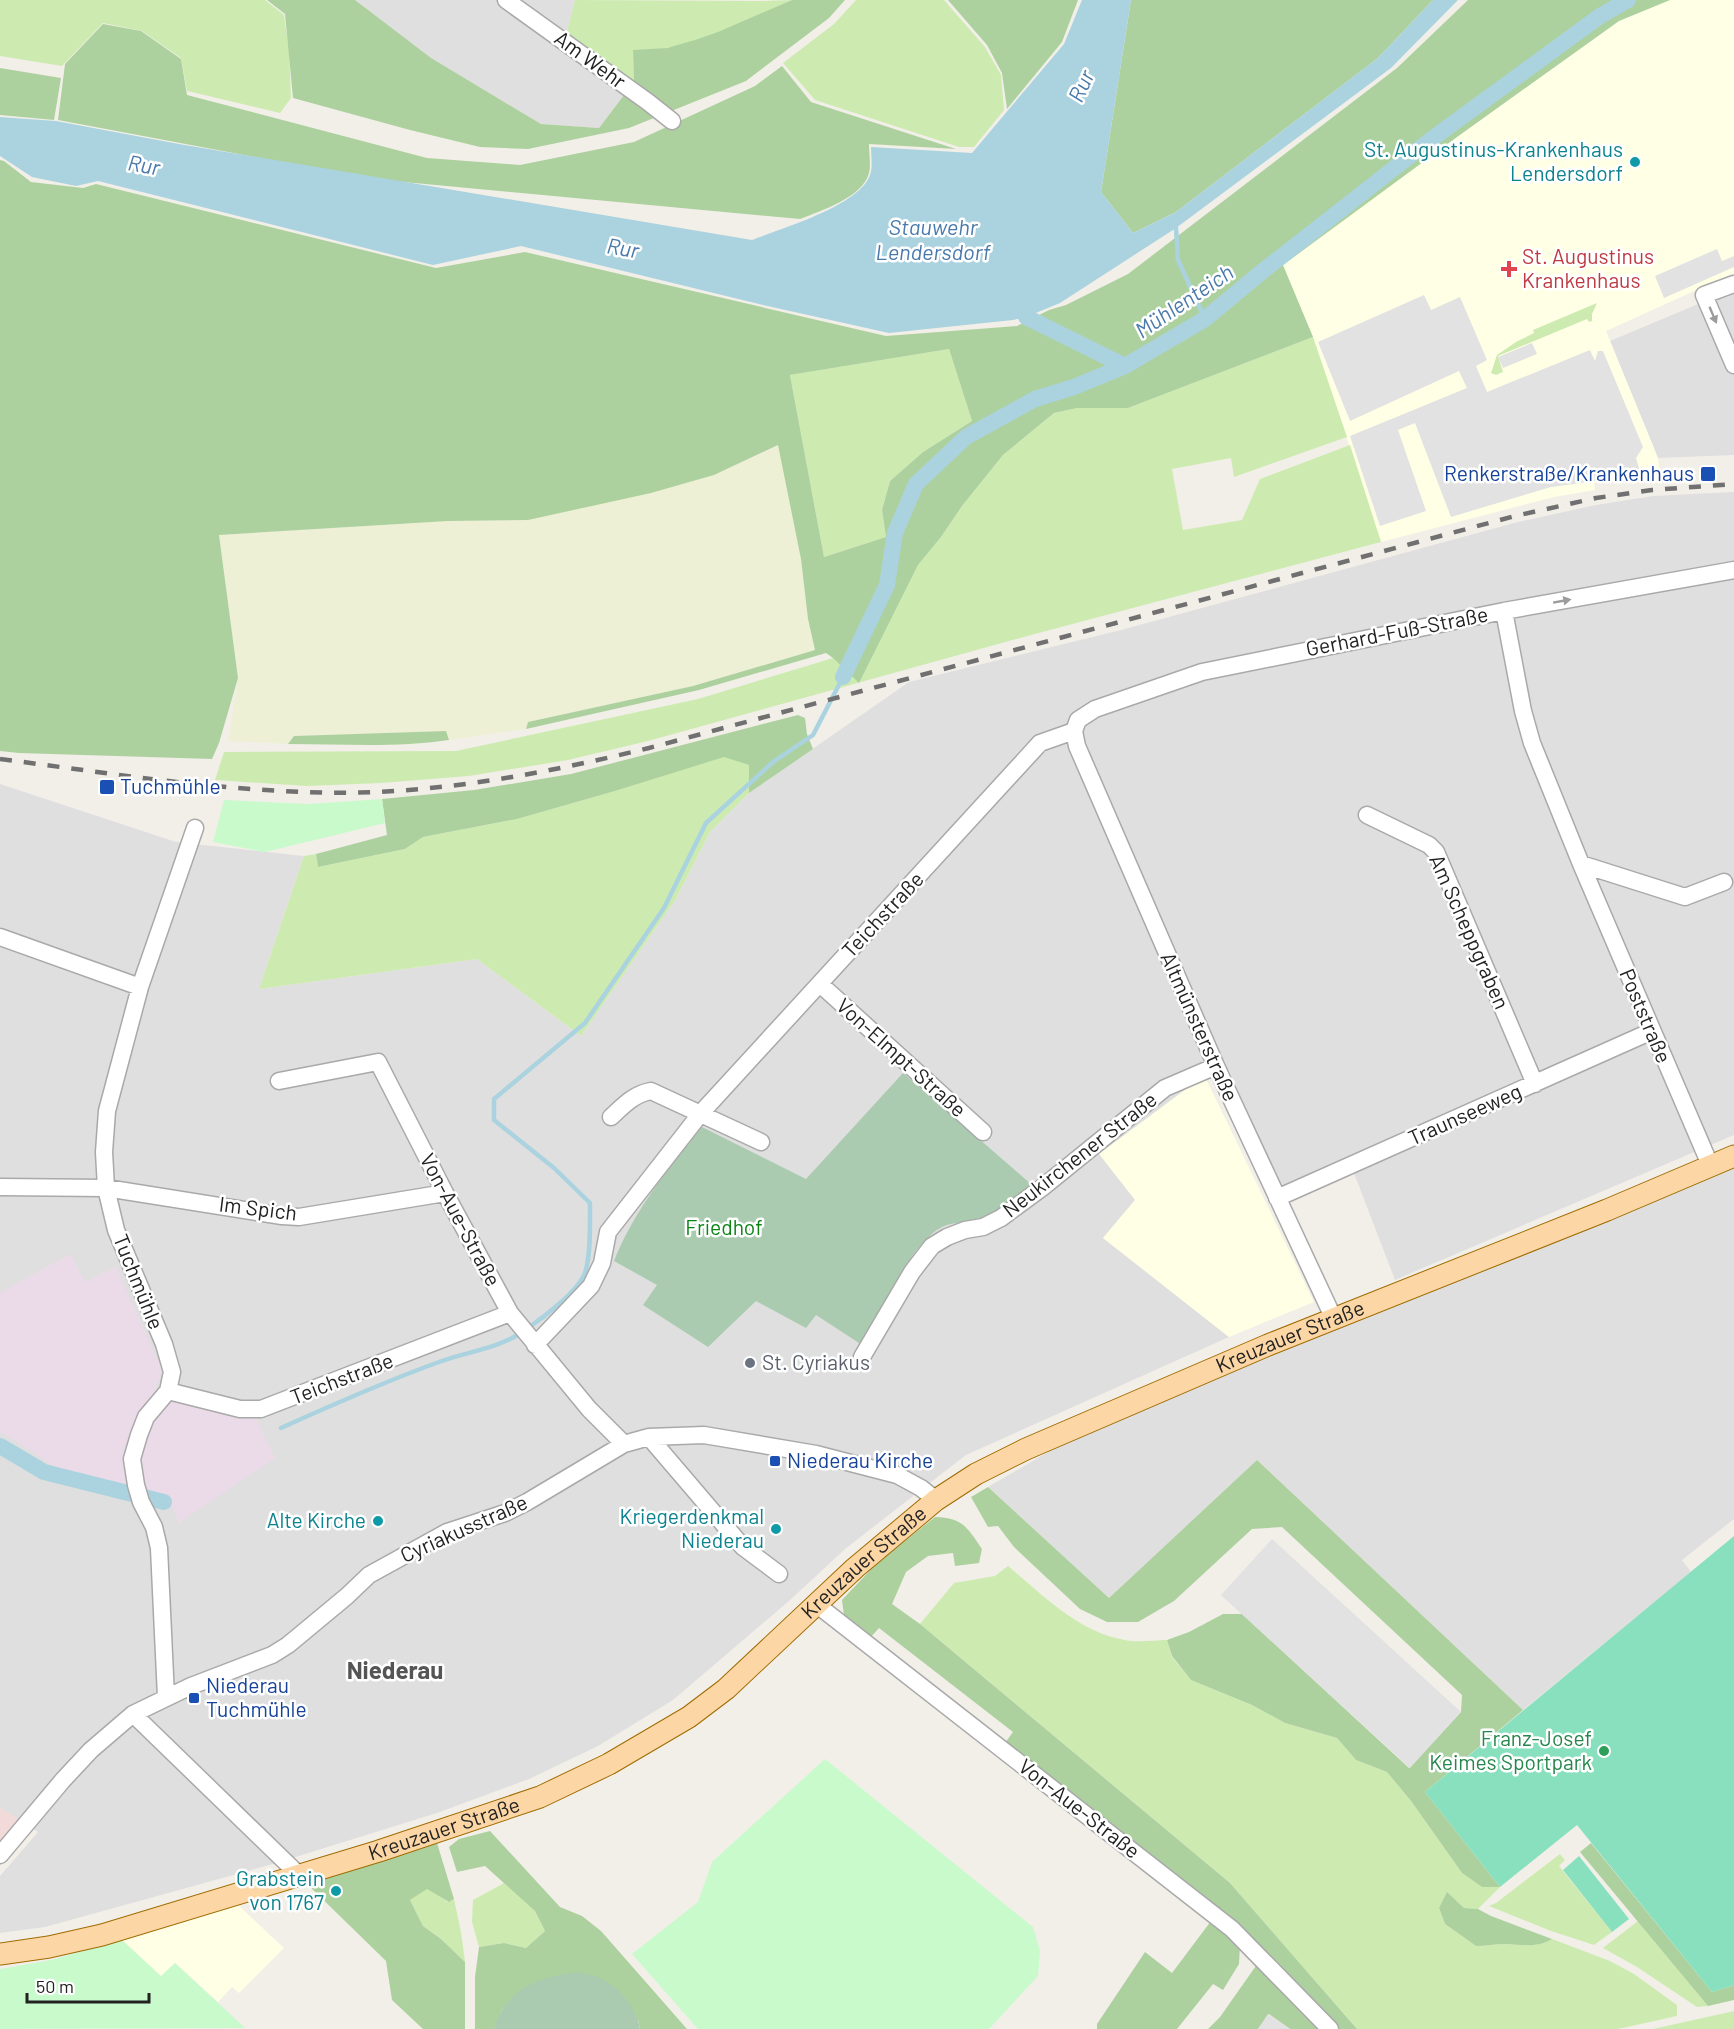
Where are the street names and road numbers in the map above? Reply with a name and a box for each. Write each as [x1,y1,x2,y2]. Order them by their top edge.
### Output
street label: Am Wehr [550,25,632,93]
street label: Gerhard-Fuß-Straße [1304,601,1490,660]
street label: Am Scheppgraben [1425,850,1516,1013]
street label: Teichstraße [836,866,928,962]
street label: Altmünsterstraße [1156,948,1244,1105]
street label: Poststraße [1615,964,1677,1066]
street label: Von-Elmpt-Straße [832,992,972,1122]
street label: Traunseeweg [1404,1078,1525,1150]
street label: Neukirchener Straße [997,1086,1161,1222]
street label: Von-Aue-Straße [416,1149,507,1290]
street label: Im Spich [218,1190,299,1225]
street label: Tuchmühle [109,1230,170,1333]
street label: Kreuzauer Straße [1211,1294,1368,1377]
street label: Teichstraße [286,1347,396,1409]
street label: Cyriakusstraße [396,1488,531,1567]
street label: Kreuzauer Straße [795,1500,931,1623]
street label: Von-Aue-Straße [1014,1753,1145,1863]
street label: Kreuzauer Straße [365,1791,523,1865]

